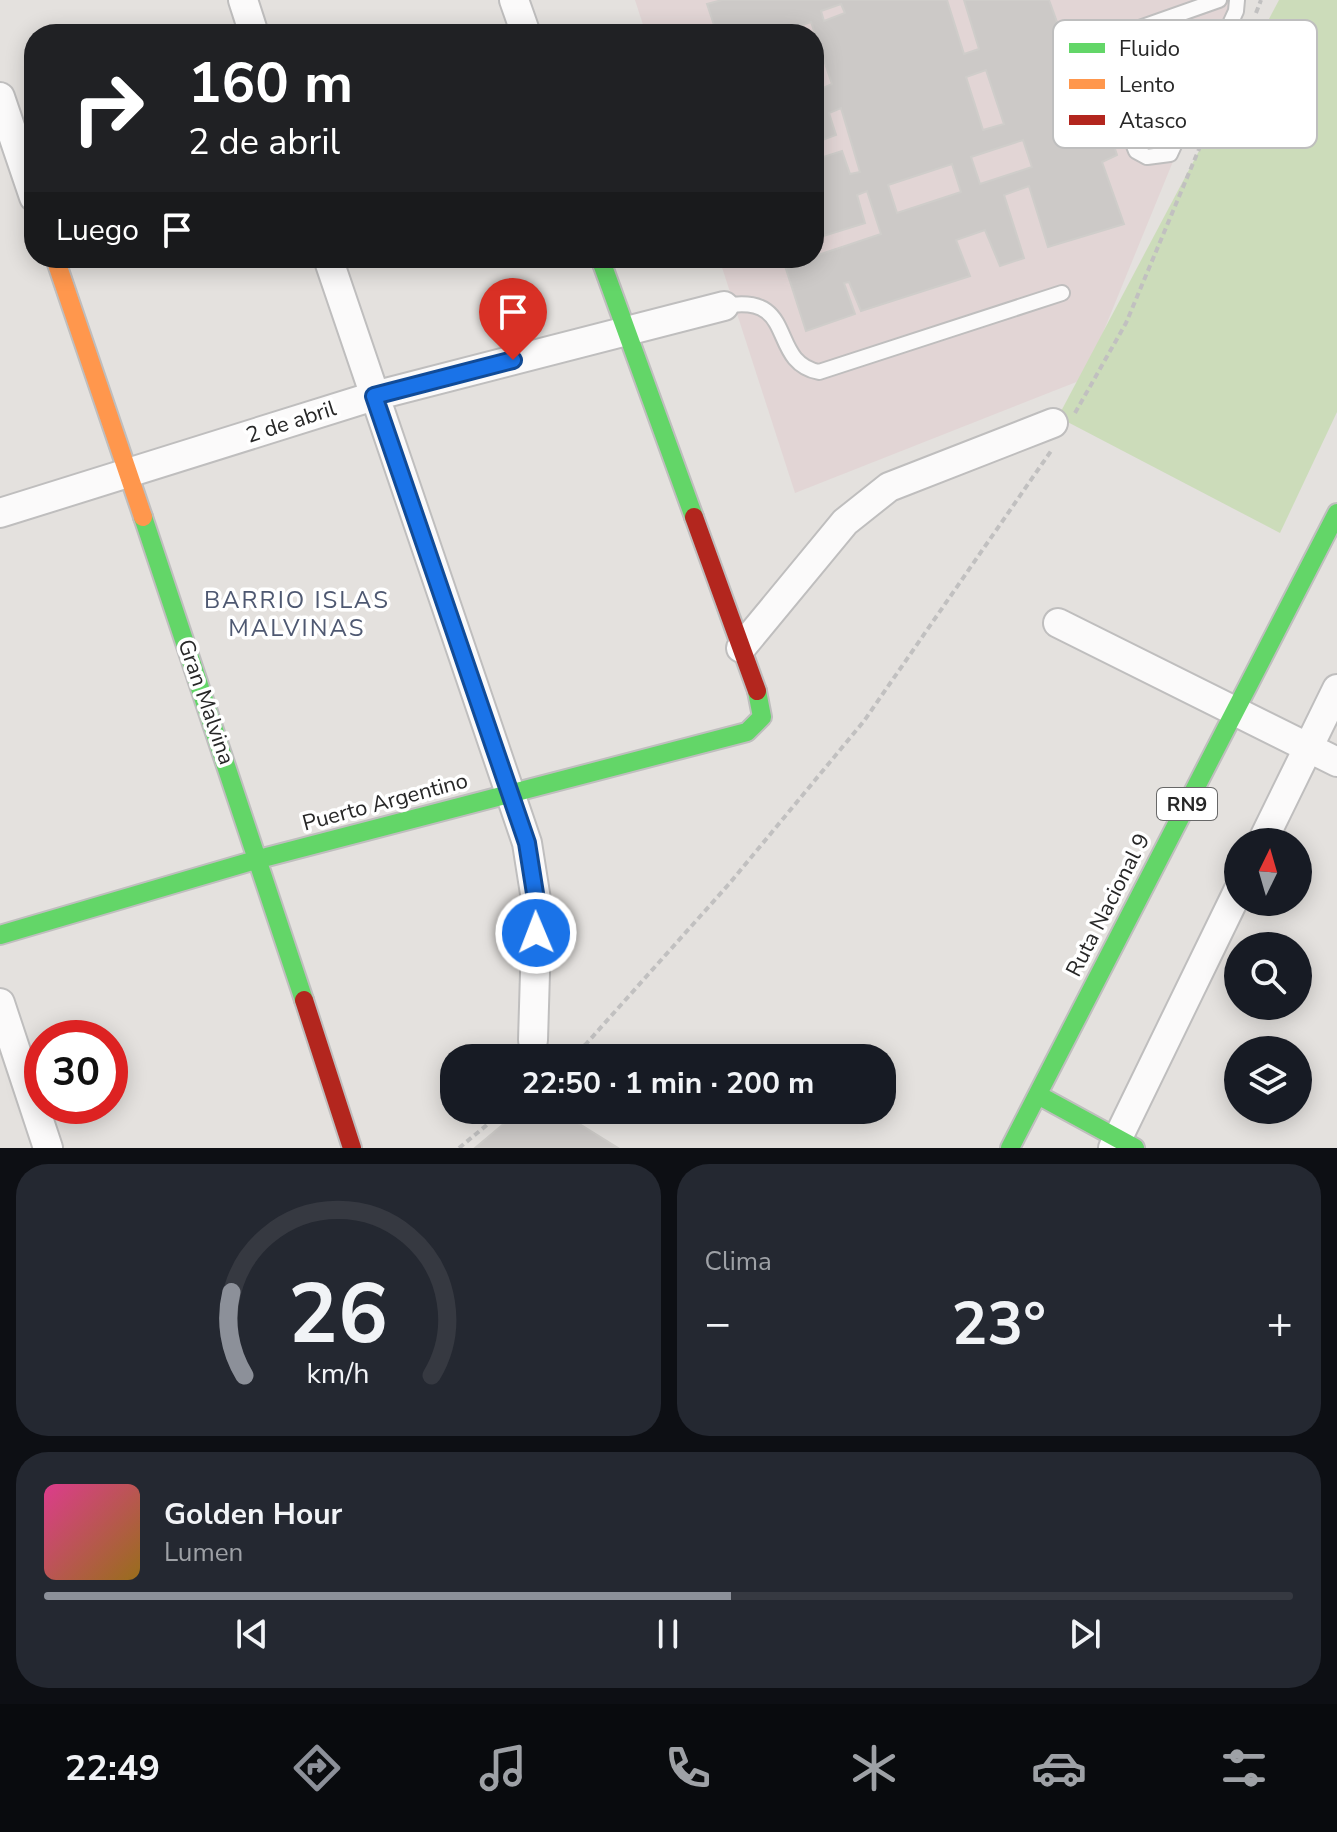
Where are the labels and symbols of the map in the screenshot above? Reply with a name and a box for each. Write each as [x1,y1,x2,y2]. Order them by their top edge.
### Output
legend [1053,20,1317,148]
text: Fluido [1119,34,1180,64]
text: Lento [1119,70,1175,100]
text: Atasco [1119,106,1187,136]
pin [479,278,547,360]
street label: 2 de abril [242,393,340,451]
district label: BARRIO ISLAS MALVINAS [204,584,390,644]
street label: Gran Malvina [171,635,241,769]
street label: Puerto Argentino [299,765,471,839]
road number: RN9 [1157,788,1217,820]
street label: Ruta Nacional 9 [1059,828,1157,982]
north arrow [1224,828,1312,916]
position arrow [494,891,578,975]
speed limit sign: 30 [24,1020,128,1124]

